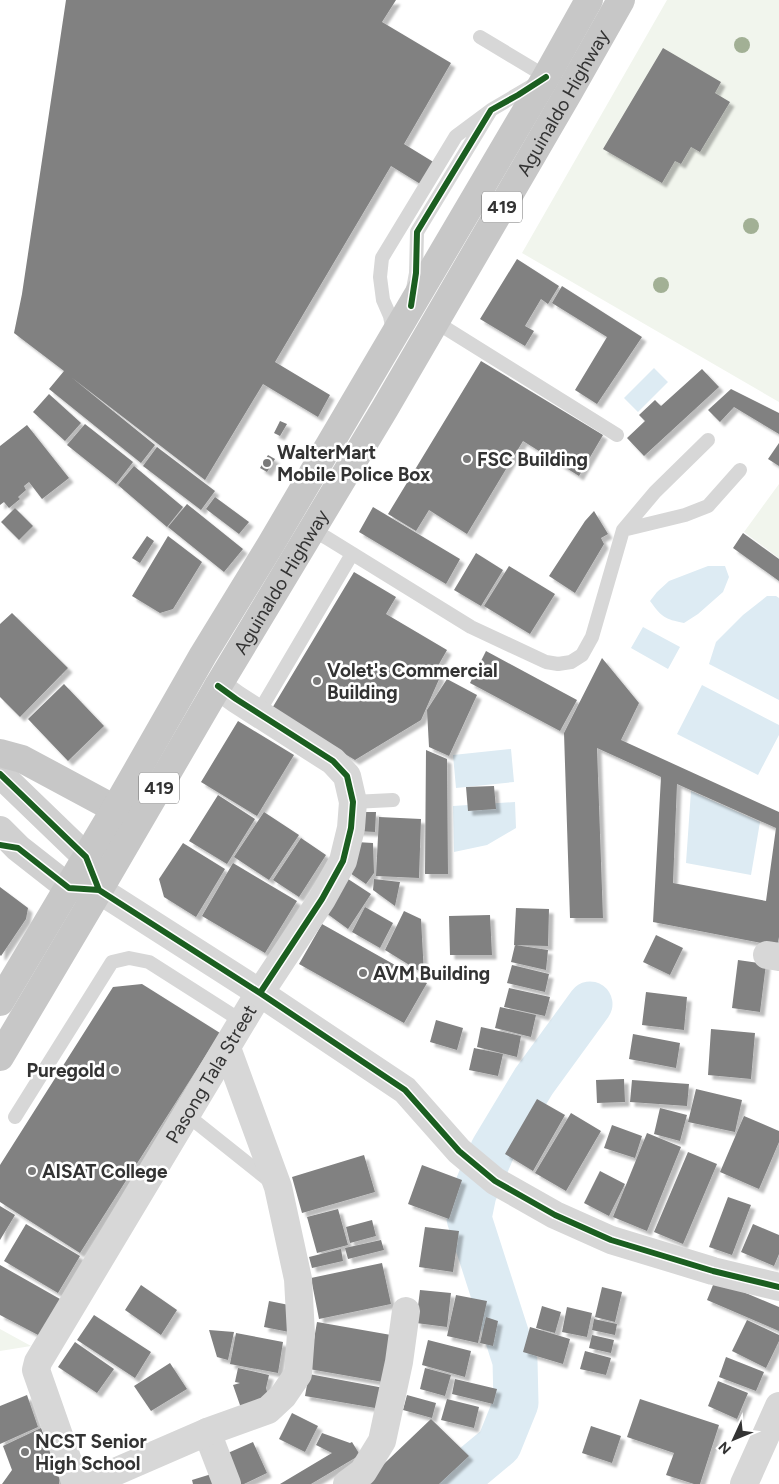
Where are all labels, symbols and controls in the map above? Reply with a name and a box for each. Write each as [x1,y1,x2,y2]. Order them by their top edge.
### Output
street label: Aguinaldo Highway [511,25,614,180]
road number: 419 [482,192,522,222]
place label: WalterMart Mobile Police Box [277,441,430,486]
place label: FSC Building [477,448,588,471]
marker: FSC Building [461,453,473,465]
marker: WalterMart Mobile Police Box [261,457,273,469]
street label: Aguinaldo Highway [228,505,333,658]
place label: Volet's Commercial Building [327,659,498,704]
marker: Volet's Commercial Building [311,675,323,687]
road number: 419 [139,772,179,804]
place label: AVM Building [373,962,490,985]
marker: AVM Building [357,967,369,979]
street label: Pasong Tala Street [160,1000,261,1147]
place label: Puregold [27,1059,105,1082]
marker: Puregold [109,1064,121,1076]
place label: AISAT College [42,1160,168,1183]
marker: AISAT College [26,1165,38,1177]
north arrow [709,1414,759,1464]
place label: NCST Senior High School [35,1430,147,1475]
text: N [715,1438,735,1457]
marker: NCST Senior High School [19,1446,31,1458]

